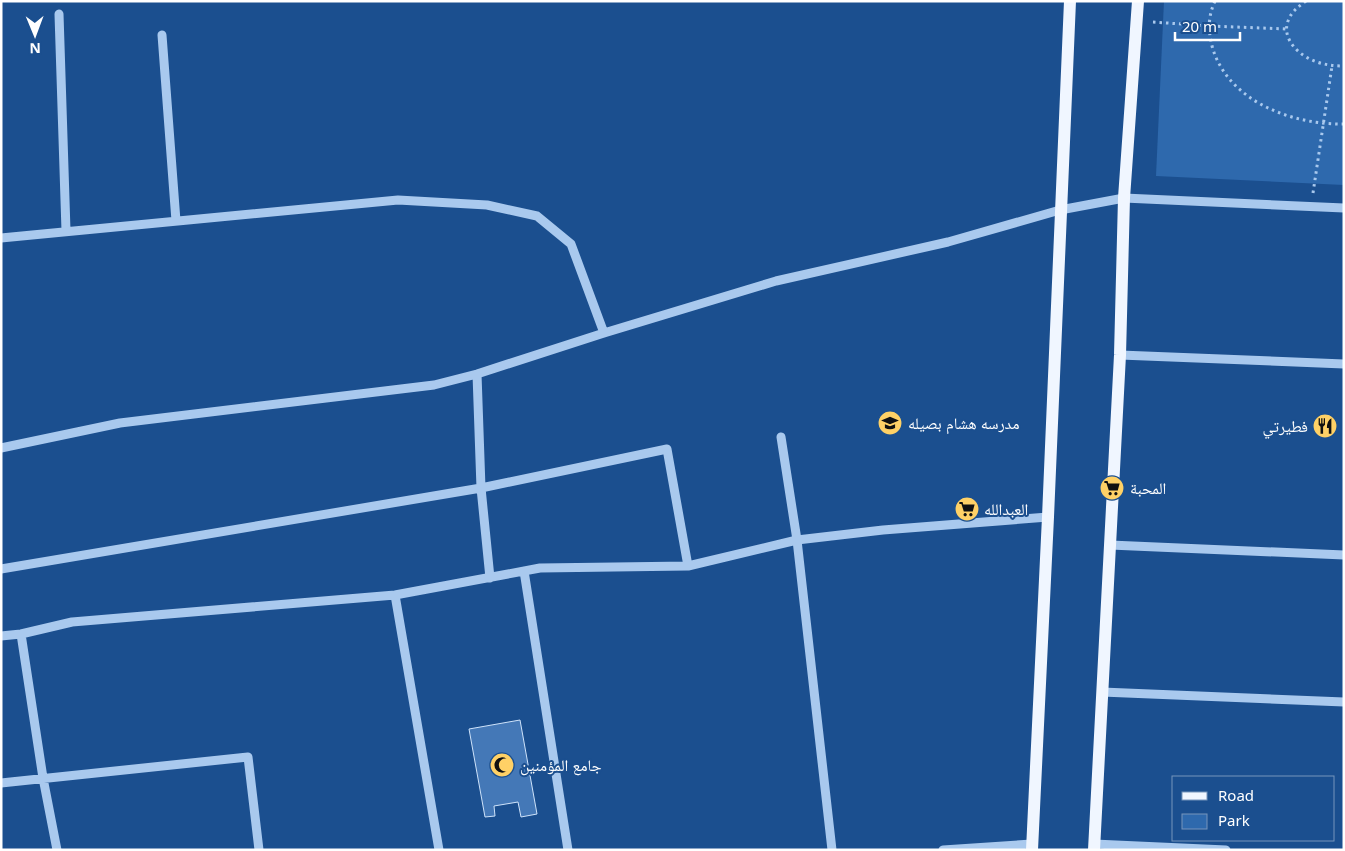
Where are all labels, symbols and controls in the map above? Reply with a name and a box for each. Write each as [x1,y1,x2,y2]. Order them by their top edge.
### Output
north arrow [10,10,60,60]
scale bar [1175,10,1240,42]
text: 20 m [1182,16,1217,36]
text: N [29,39,41,58]
school or university icon: مدرسه هشام بصيله [877,410,903,436]
place label: مدرسه هشام بصيله [908,412,1020,434]
restaurant icon: فطيرتي [1312,413,1338,439]
place label: فطيرتي [1263,415,1308,439]
supermarket icon: المحبة [1099,475,1125,501]
place label: المحبة [1130,477,1166,499]
supermarket icon: العبدالله [954,496,980,522]
place label: العبدالله [984,498,1028,520]
mosque icon: جامع المؤمنين [489,752,515,778]
place label: جامع المؤمنين [520,754,602,776]
legend [1172,776,1335,841]
text: Road [1218,785,1254,805]
text: Park [1218,810,1250,830]

